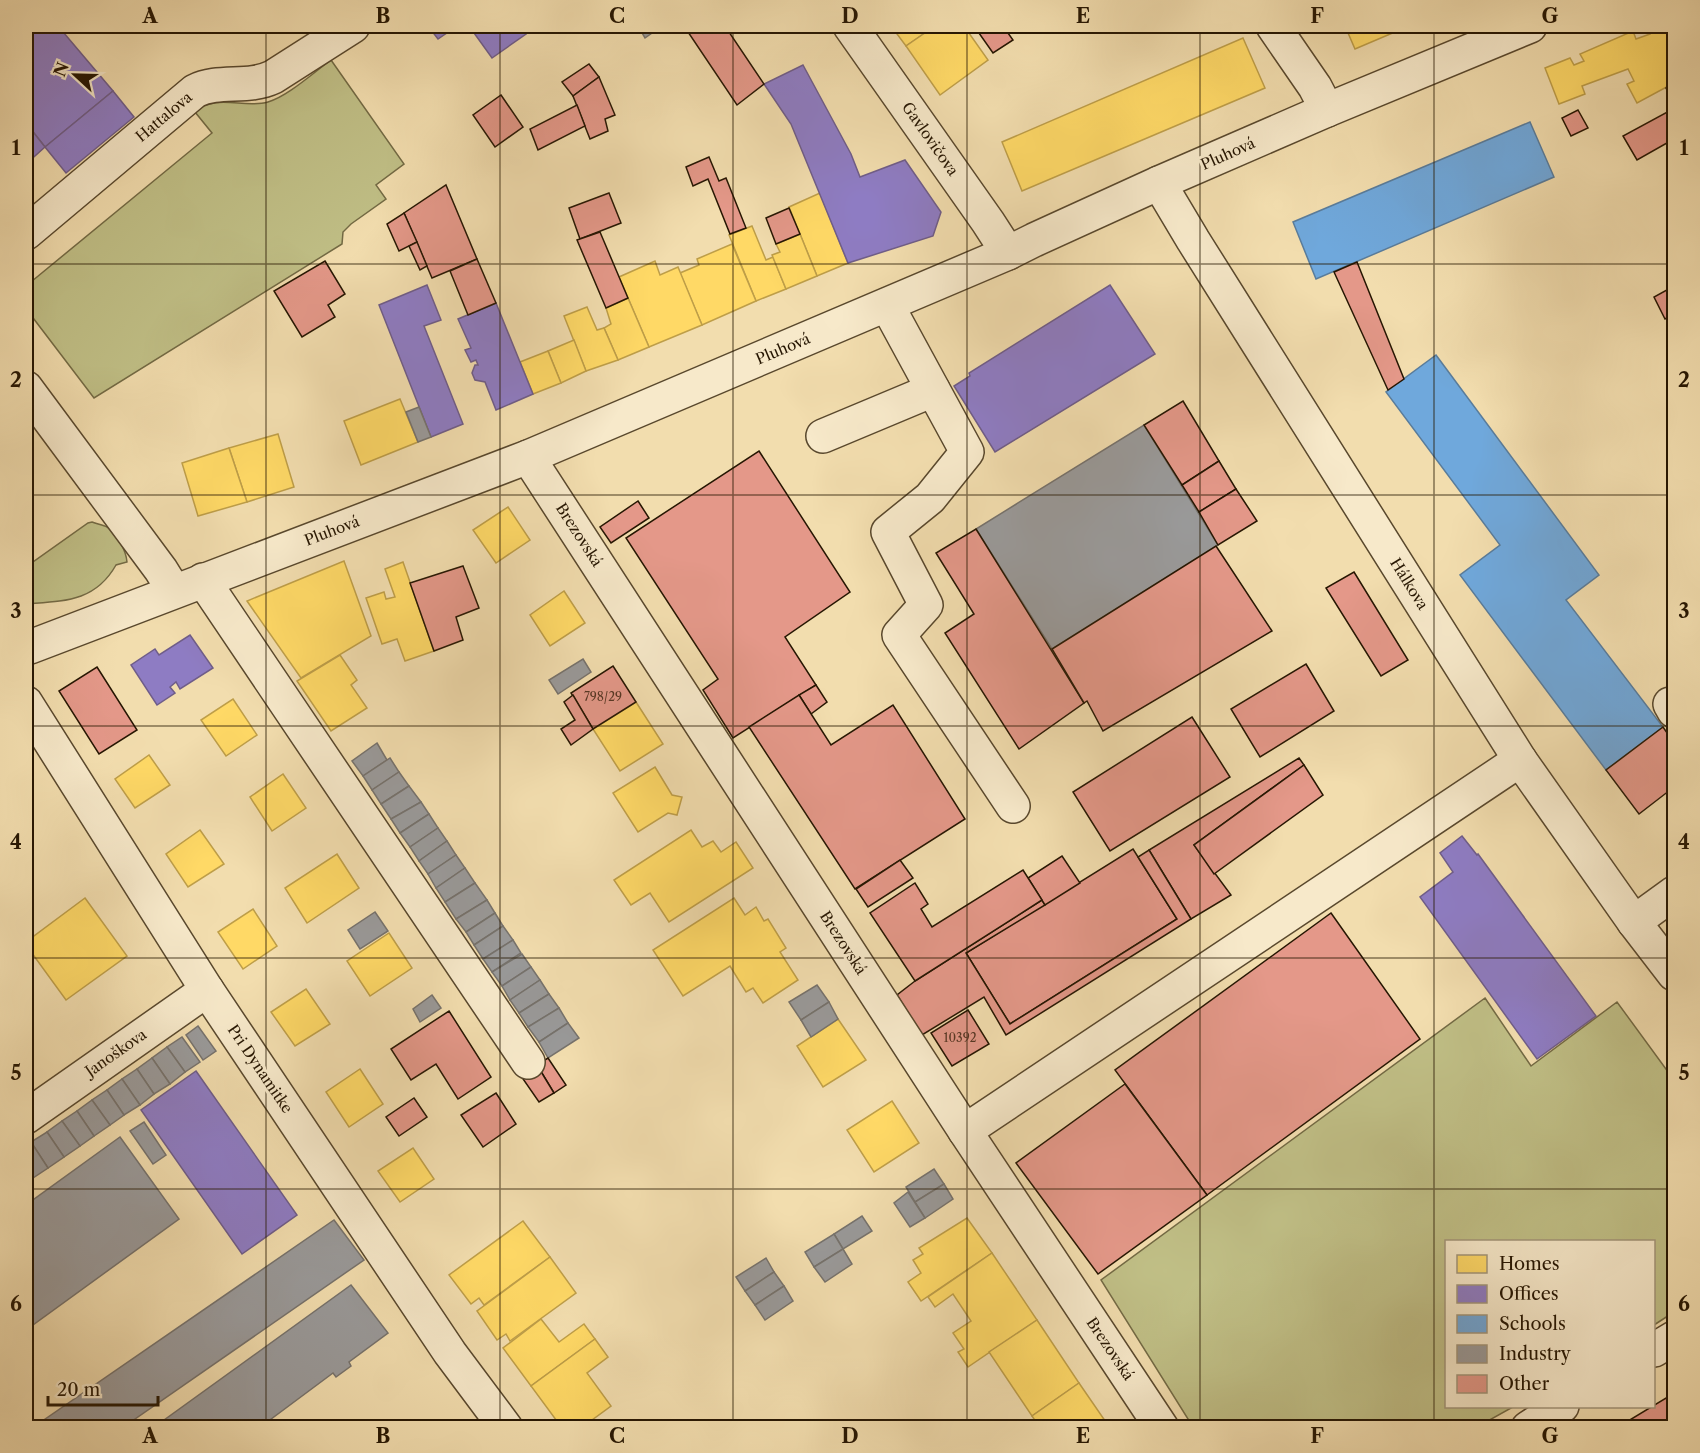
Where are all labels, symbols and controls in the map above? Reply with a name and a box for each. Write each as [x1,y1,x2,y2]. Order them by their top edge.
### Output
text: A [141,4,158,28]
text: B [376,4,391,28]
text: C [609,4,625,28]
text: D [841,4,859,28]
text: E [1076,4,1090,28]
text: F [1310,4,1324,28]
text: G [1542,4,1559,28]
north arrow [45,45,105,105]
text: N [49,59,73,80]
street label: Hattalova [132,87,196,146]
street label: Gavlovičova [898,98,963,179]
street label: Pluhová [1198,133,1258,174]
text: 1 [12,136,21,160]
text: 1 [1680,136,1689,160]
street label: Pluhová [753,329,813,368]
text: 2 [10,368,22,392]
text: 2 [1678,368,1690,392]
street label: Brezovská [552,499,607,570]
street label: Pluhová [302,511,362,550]
street label: Hálkova [1386,554,1433,613]
text: 3 [10,599,22,623]
text: 3 [1678,599,1690,623]
house number: 798/29 [584,689,622,704]
text: 4 [10,830,22,854]
text: 4 [1678,830,1690,854]
street label: Brezovská [816,907,871,978]
street label: Pri Dynamitke [224,1021,297,1117]
street label: Janoškova [80,1025,150,1082]
house number: 10392 [943,1030,977,1045]
text: 5 [10,1061,22,1085]
text: 5 [1678,1061,1690,1085]
legend [1445,1240,1655,1408]
text: Homes [1499,1253,1560,1275]
text: Offices [1499,1283,1559,1305]
text: 6 [10,1292,22,1316]
text: 6 [1678,1292,1690,1316]
text: Schools [1499,1313,1566,1335]
street label: Brezovská [1082,1314,1138,1384]
text: Industry [1499,1343,1572,1365]
scale bar [48,1369,158,1407]
text: Other [1499,1373,1550,1395]
text: 20 m [57,1379,101,1401]
text: A [141,1424,158,1448]
text: B [376,1424,391,1448]
text: C [609,1424,625,1448]
text: D [841,1424,859,1448]
text: E [1076,1424,1090,1448]
text: F [1310,1424,1324,1448]
text: G [1542,1424,1559,1448]

